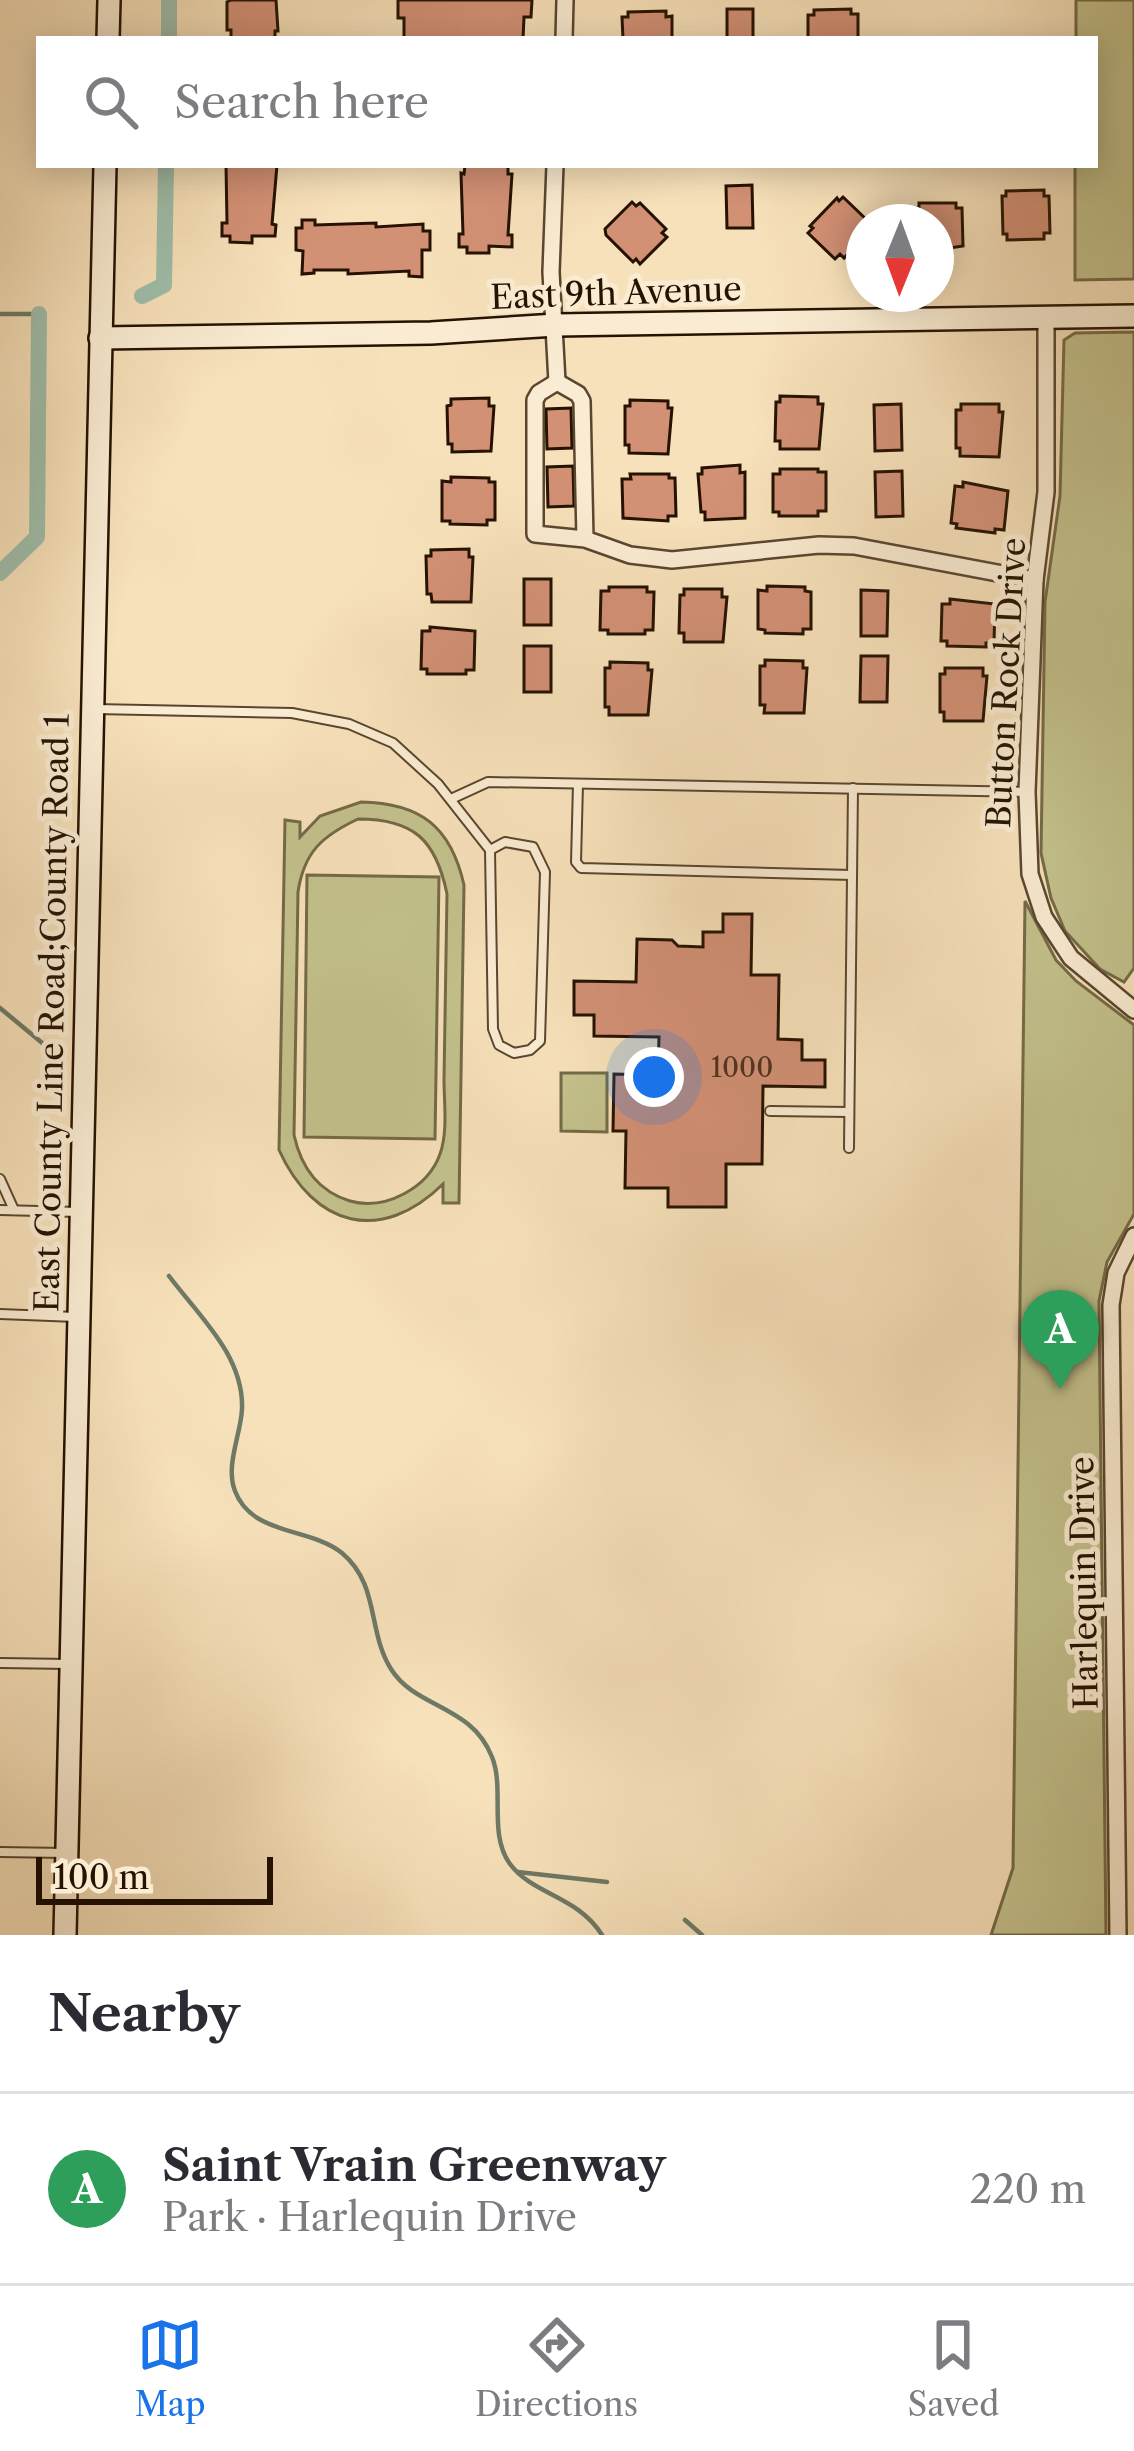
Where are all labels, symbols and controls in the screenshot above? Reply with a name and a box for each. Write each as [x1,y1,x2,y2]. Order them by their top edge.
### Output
search box [36,36,1098,168]
icon: search [78,69,144,135]
text: Search here [174,74,429,130]
north arrow [846,204,954,312]
street label: East 9th Avenue [490,268,742,318]
street label: Button Rock Drive [978,537,1034,829]
street label: East County Line Road;County Road 1 [26,713,78,1313]
your location [624,1047,684,1107]
house number: 1000 [711,1051,773,1084]
pin: A [1021,1290,1099,1389]
street label: Harlequin Drive [1061,1456,1107,1710]
scale bar [36,1851,273,1904]
text: 100 m [54,1857,149,1898]
text: Nearby [48,1982,240,2044]
text: Saint Vrain Greenway [162,2137,666,2193]
text: A [72,2165,102,2213]
text: 220 m [970,2165,1086,2213]
text: Park · Harlequin Drive [162,2193,577,2241]
tab: Map [135,2312,206,2425]
tab: Directions [475,2312,638,2425]
tab: Saved [908,2312,999,2425]

